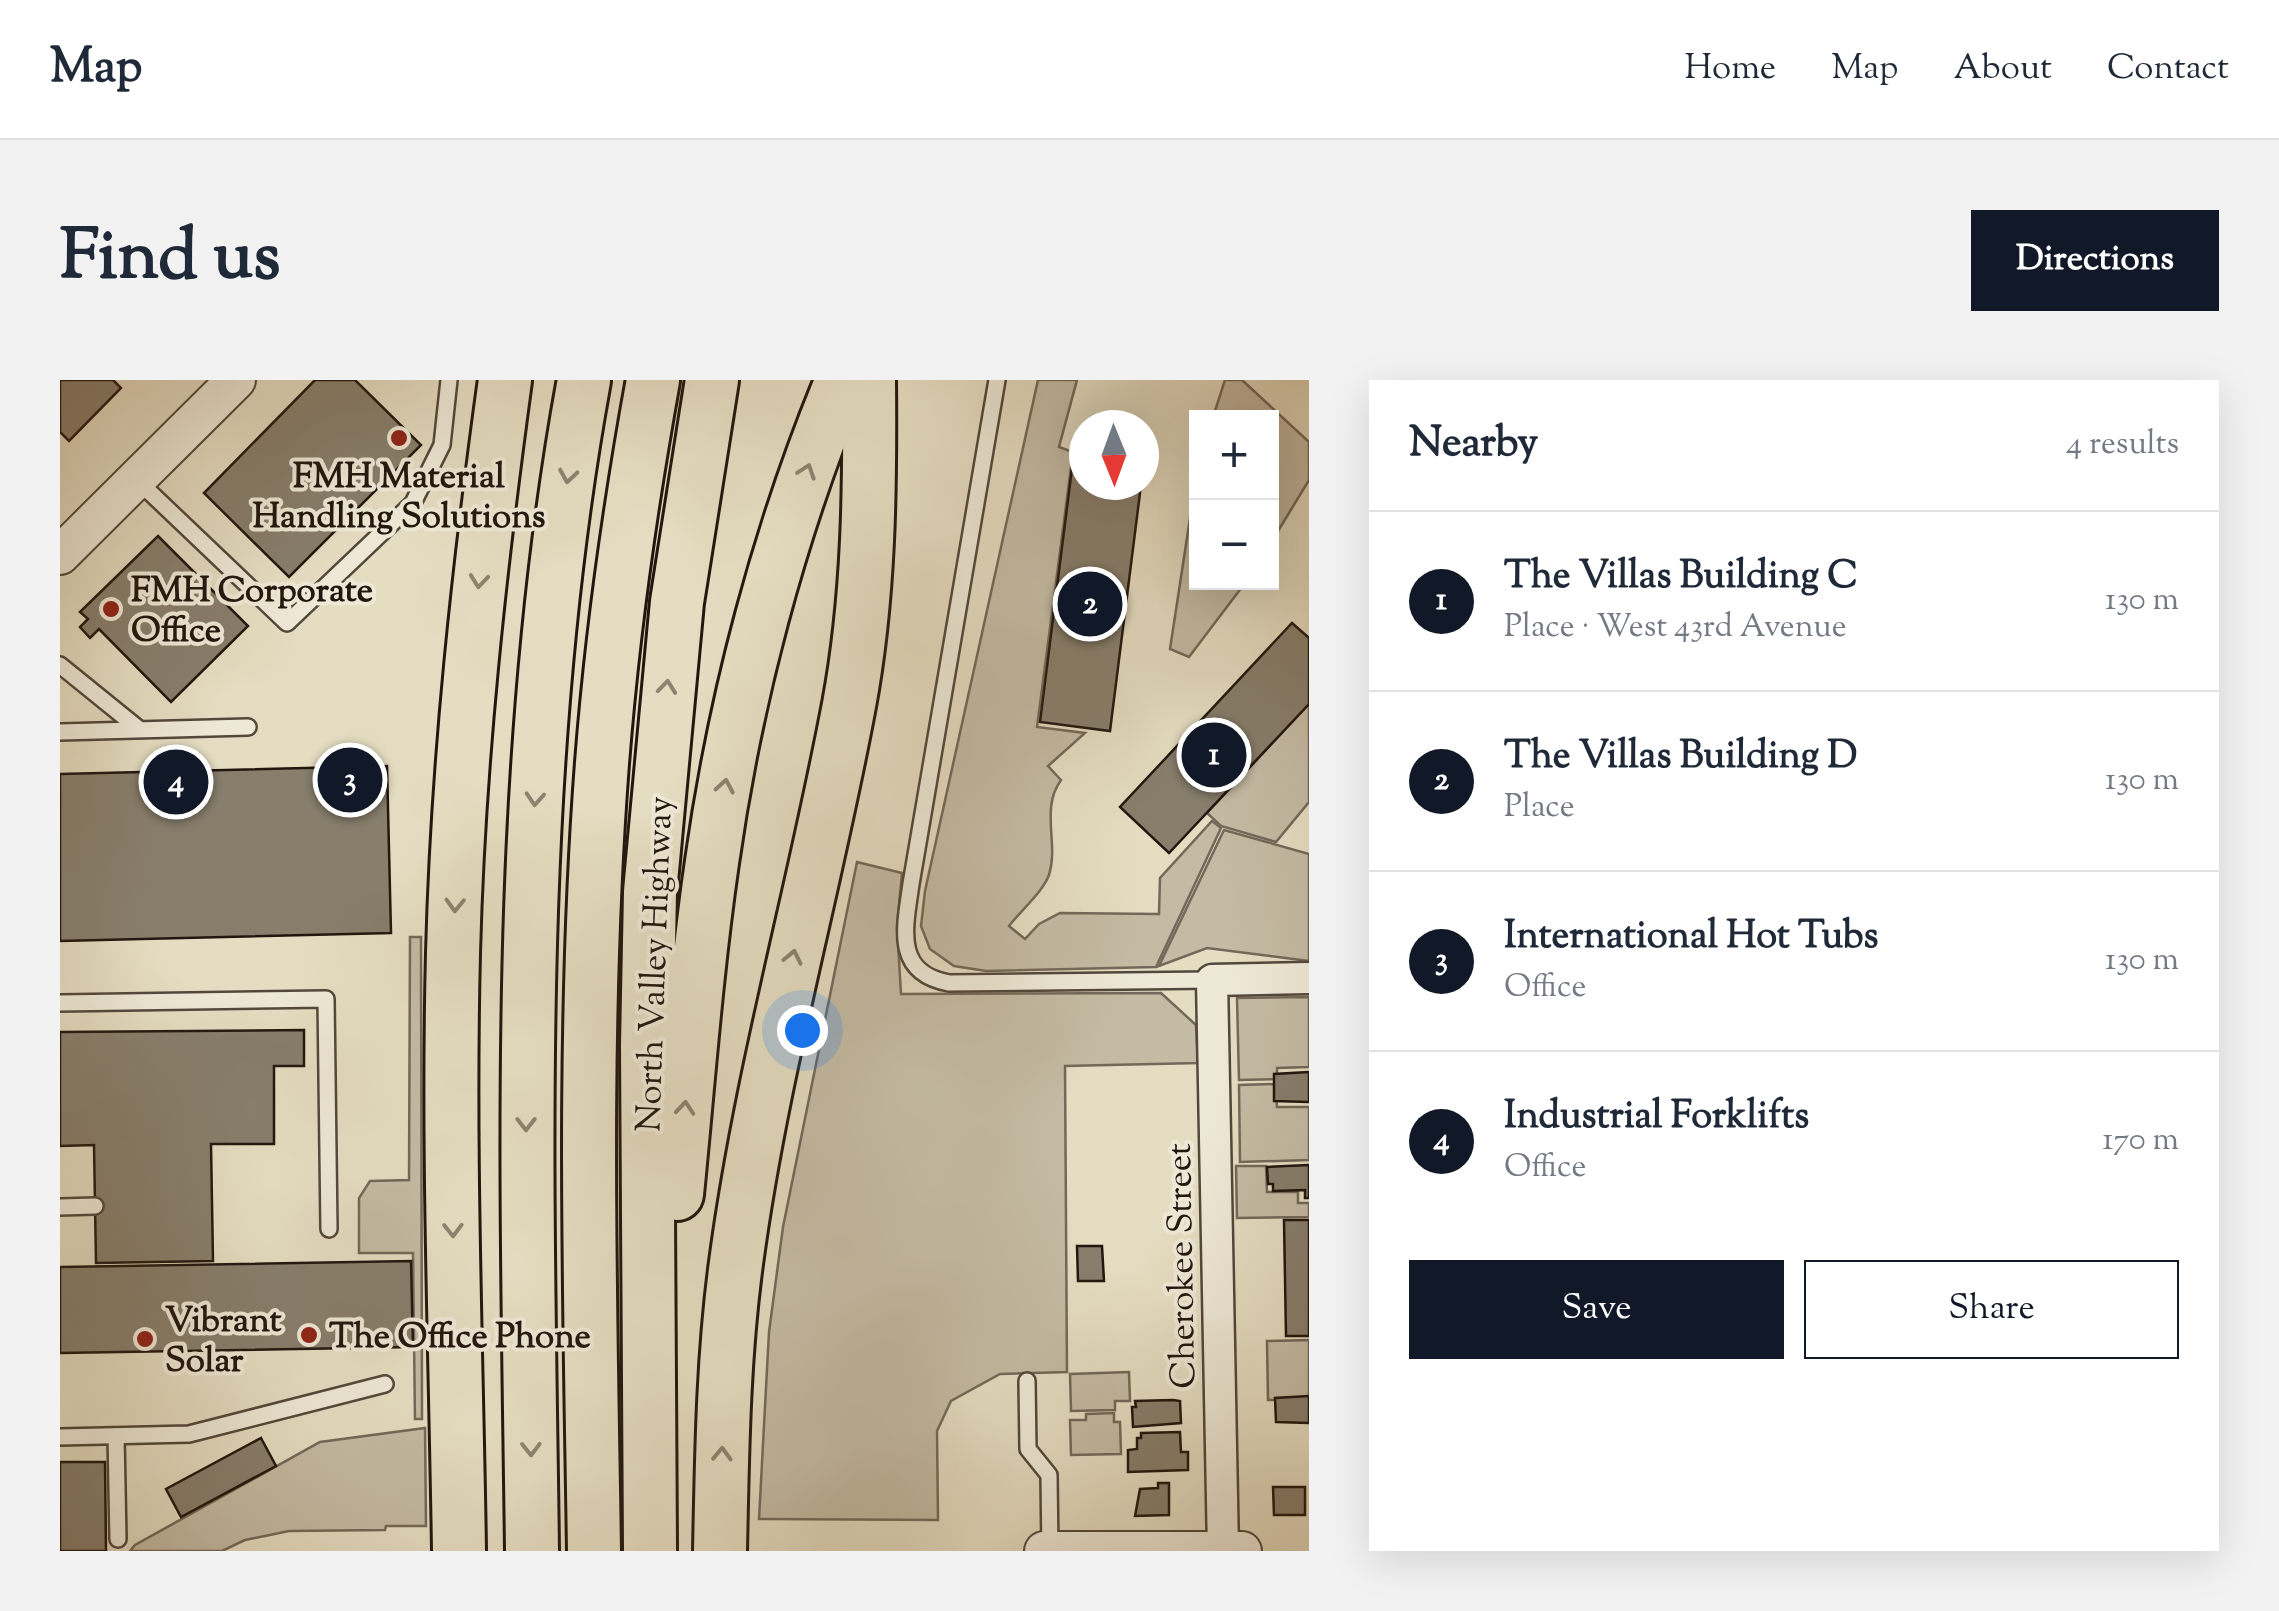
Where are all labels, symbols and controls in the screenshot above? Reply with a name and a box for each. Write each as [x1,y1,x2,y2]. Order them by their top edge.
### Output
text: Map [50,35,142,104]
text: Home [1684,44,1776,95]
text: Map [1831,44,1899,95]
text: About [1954,44,2052,95]
text: Contact [2107,44,2229,95]
text: Find us [60,210,281,310]
button: Directions [1971,210,2219,311]
north arrow [1069,410,1159,500]
map controls [1189,410,1279,590]
button: + [1189,410,1279,500]
text: Nearby [1409,415,1538,475]
text: 4 results [2066,422,2179,468]
marker: FMH Material Handling Solutions [388,427,410,449]
place label: FMH Material Handling Solutions [252,453,546,544]
one-way arrow [795,464,816,481]
one-way arrow [559,468,580,484]
button: − [1189,500,1279,590]
text: The Villas Building C [1504,551,1858,605]
pin: 2 [1058,566,1122,642]
place label: FMH Corporate Office [131,567,373,658]
one-way arrow [469,573,490,589]
text: 1 [1436,578,1447,624]
text: 130 m [2105,578,2179,624]
marker: FMH Corporate Office [100,598,122,620]
text: Place · West 43rd Avenue [1504,605,1847,651]
one-way arrow [656,679,677,695]
pin: 1 [1182,718,1246,792]
text: The Villas Building D [1504,731,1857,785]
pin: 3 [318,742,382,818]
pin: 4 [144,744,208,820]
text: 2 [1434,758,1449,804]
text: 130 m [2105,758,2179,804]
one-way arrow [714,778,735,795]
text: Place [1504,785,1575,831]
one-way arrow [524,792,546,808]
street label: North Valley Highway [625,795,688,1133]
one-way arrow [445,897,466,913]
text: International Hot Tubs [1504,911,1879,965]
text: 3 [1435,938,1448,984]
text: 130 m [2105,938,2179,984]
one-way arrow [781,949,802,966]
text: Office [1504,965,1586,1011]
your location [777,1005,828,1056]
text: Industrial Forklifts [1504,1091,1809,1145]
one-way arrow [674,1100,696,1116]
one-way arrow [516,1117,537,1133]
text: 4 [1433,1118,1450,1164]
text: 170 m [2102,1118,2179,1164]
street label: Cherokee Street [1156,1143,1211,1389]
text: Office [1504,1145,1586,1191]
one-way arrow [442,1222,463,1238]
button: Save [1409,1260,1784,1359]
button: Share [1804,1260,2179,1359]
place label: Vibrant Solar [165,1297,282,1388]
place label: The Office Phone [329,1313,591,1364]
marker: The Office Phone [298,1324,320,1346]
marker: Vibrant Solar [134,1328,156,1350]
one-way arrow [520,1442,542,1458]
one-way arrow [712,1445,733,1461]

